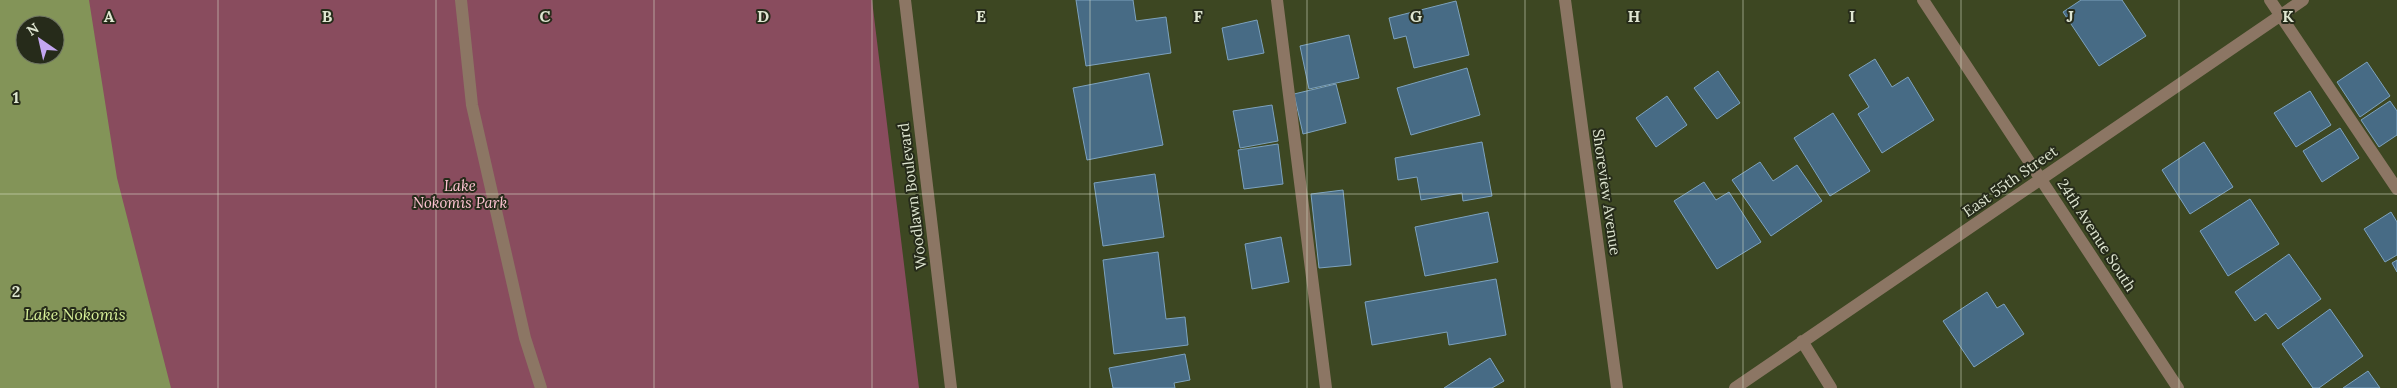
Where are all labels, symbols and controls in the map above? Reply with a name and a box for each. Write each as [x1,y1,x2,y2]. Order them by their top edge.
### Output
text: A [104,6,115,26]
text: B [322,6,333,26]
text: C [539,6,551,26]
text: D [757,6,769,26]
text: E [976,6,986,26]
text: F [1193,6,1203,26]
text: G [1410,6,1422,26]
text: H [1628,6,1641,26]
text: I [1849,6,1855,26]
text: J [2066,6,2074,26]
text: K [2282,6,2294,26]
north arrow [15,15,65,65]
text: N [23,19,42,40]
text: 1 [13,87,19,107]
street label: Woodlawn Boulevard [894,122,930,270]
street label: Shoreview Avenue [1589,128,1625,256]
street label: East 55th Street [1959,141,2061,221]
street label: 24th Avenue South [2053,175,2141,295]
park label: Lake Nokomis Park [413,176,507,212]
text: 2 [12,281,20,301]
water label: Lake Nokomis [25,304,126,324]

